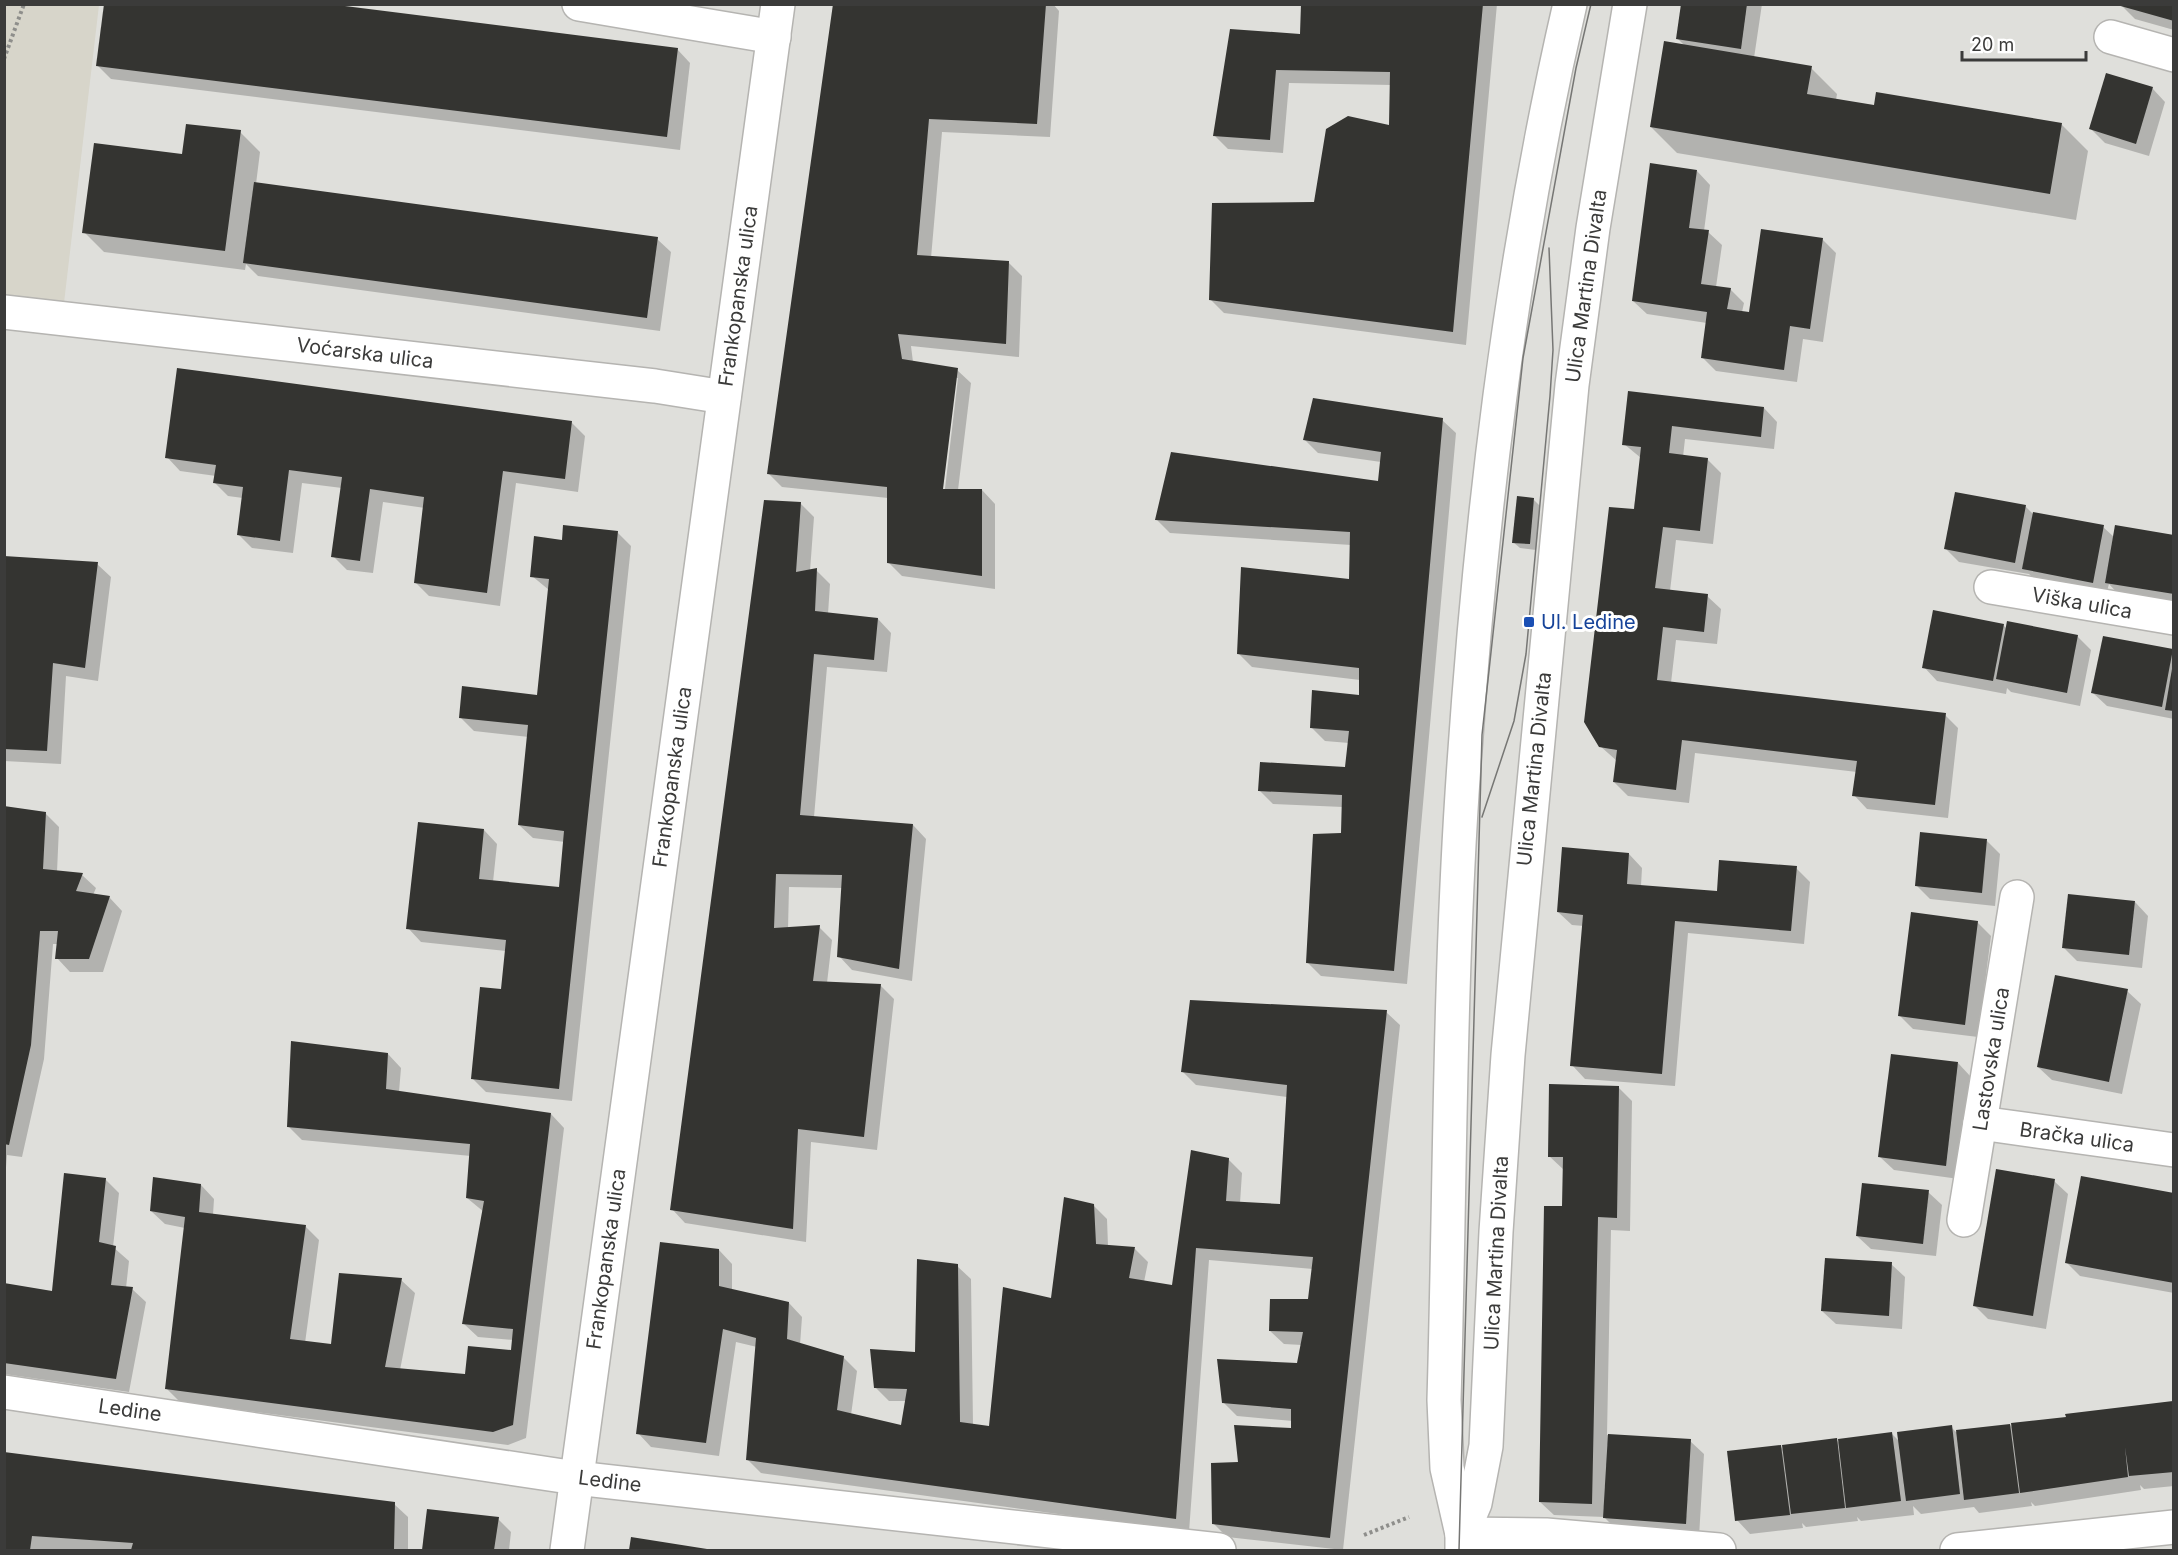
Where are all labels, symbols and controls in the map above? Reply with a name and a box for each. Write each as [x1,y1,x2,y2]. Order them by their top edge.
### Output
scale bar [1962,24,2086,62]
text: 20 m [1971,34,2014,55]
street label: Ulica Martina Divalta [1561,188,1611,384]
street label: Frankopanska ulica [713,204,763,388]
street label: Voćarska ulica [295,333,435,373]
street label: Viška ulica [2030,582,2134,624]
place label: Ul. Ledine [1541,610,1636,634]
marker: Ul. Ledine [1522,615,1536,629]
street label: Ulica Martina Divalta [1512,671,1556,867]
street label: Frankopanska ulica [647,685,697,869]
street label: Lastovska ulica [1968,985,2014,1133]
street label: Bračka ulica [2018,1117,2136,1157]
street label: Ulica Martina Divalta [1479,1155,1513,1351]
street label: Frankopanska ulica [581,1167,631,1351]
street label: Ledine [97,1394,163,1426]
street label: Ledine [577,1465,643,1497]

